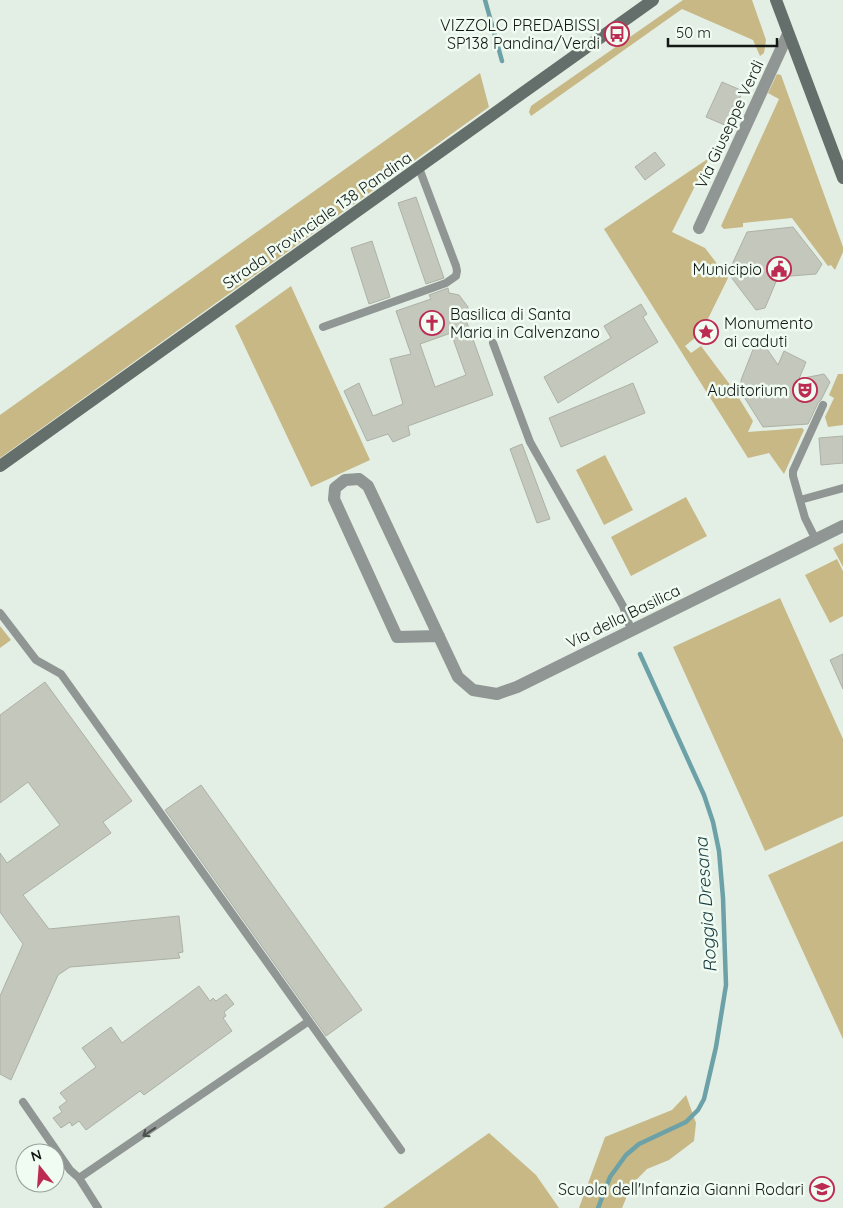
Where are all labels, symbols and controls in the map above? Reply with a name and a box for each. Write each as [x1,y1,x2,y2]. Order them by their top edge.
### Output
place label: VIZZOLO PREDABISSI SP138 Pandina/Verdi [440,15,600,53]
scale bar [668,15,777,47]
bus stop icon: VIZZOLO PREDABISSI SP138 Pandina/Verdi [604,21,630,47]
text: 50 m [676,23,711,42]
street label: Via Giuseppe Verdi [690,57,768,191]
street label: Strada Provinciale 138 Pandina [219,147,415,293]
public building icon: Municipio [766,256,792,282]
place label: Municipio [692,259,762,279]
place label: Basilica di Santa Maria in Calvenzano [450,304,600,342]
church icon: Basilica di Santa Maria in Calvenzano [419,310,445,336]
place label: Monumento ai caduti [724,313,813,351]
place icon: Monumento ai caduti [693,319,719,345]
theatre icon: Auditorium [792,377,818,403]
place label: Auditorium [707,380,788,400]
street label: Via della Basilica [563,580,683,652]
water label: Roggia Dresana [689,836,722,973]
one-way arrow [142,1127,156,1137]
north arrow [15,1143,65,1193]
text: N [29,1145,44,1166]
school or university icon: Scuola dell'Infanzia Gianni Rodari [809,1176,835,1202]
place label: Scuola dell'Infanzia Gianni Rodari [558,1179,804,1199]

